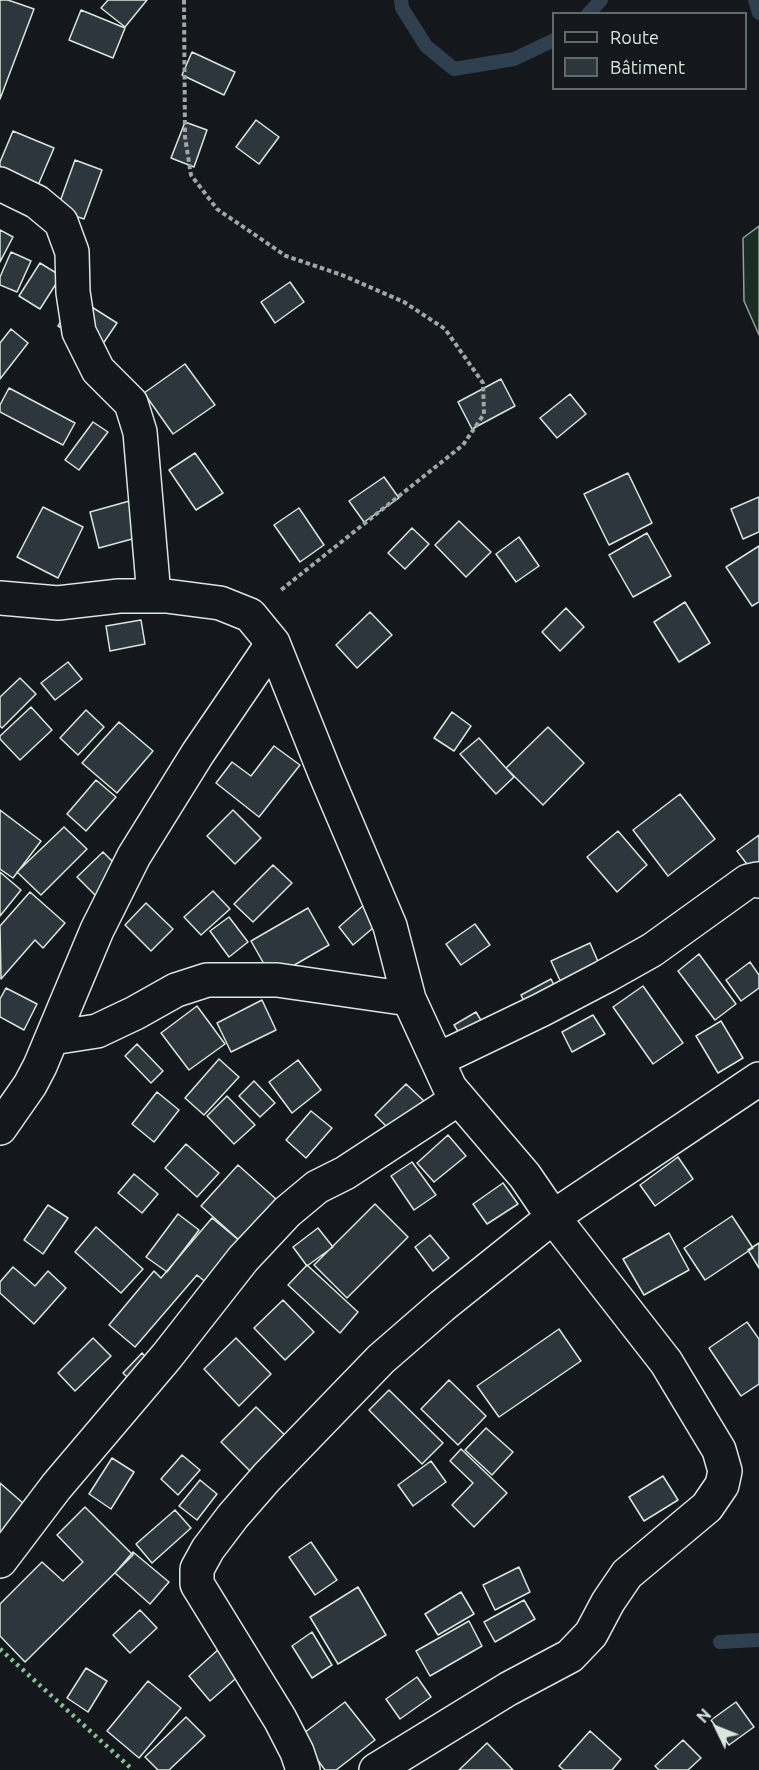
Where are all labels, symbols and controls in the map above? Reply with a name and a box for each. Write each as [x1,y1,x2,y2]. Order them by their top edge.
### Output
legend [552,12,747,90]
text: Route [610,27,659,47]
text: Bâtiment [610,57,685,77]
north arrow [687,1698,747,1758]
text: N [693,1705,714,1726]

